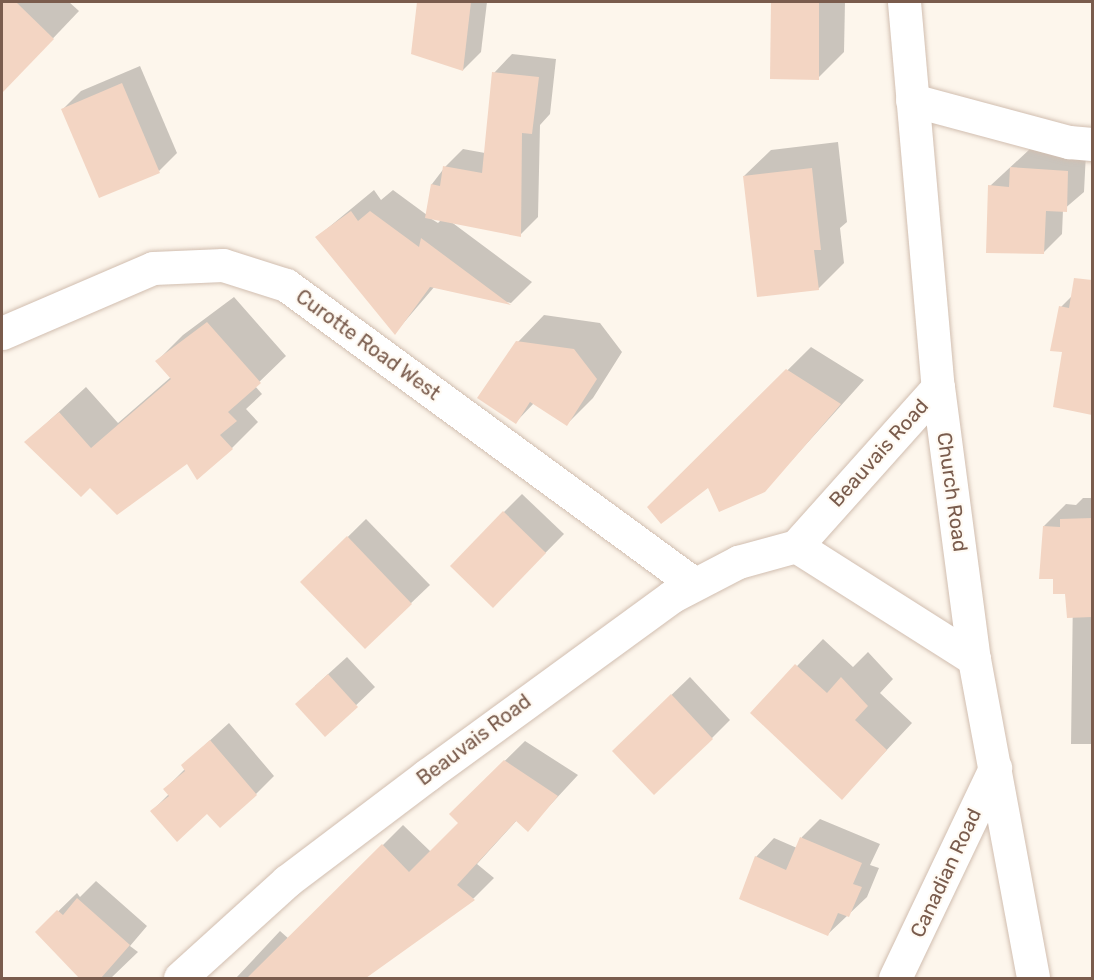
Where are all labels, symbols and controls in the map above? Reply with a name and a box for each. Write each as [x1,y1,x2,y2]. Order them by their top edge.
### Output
street label: Curotte Road West [291,284,445,406]
street label: Beauvais Road [824,394,934,512]
street label: Church Road [932,431,972,553]
street label: Beauvais Road [412,689,536,791]
street label: Canadian Road [906,805,986,941]

